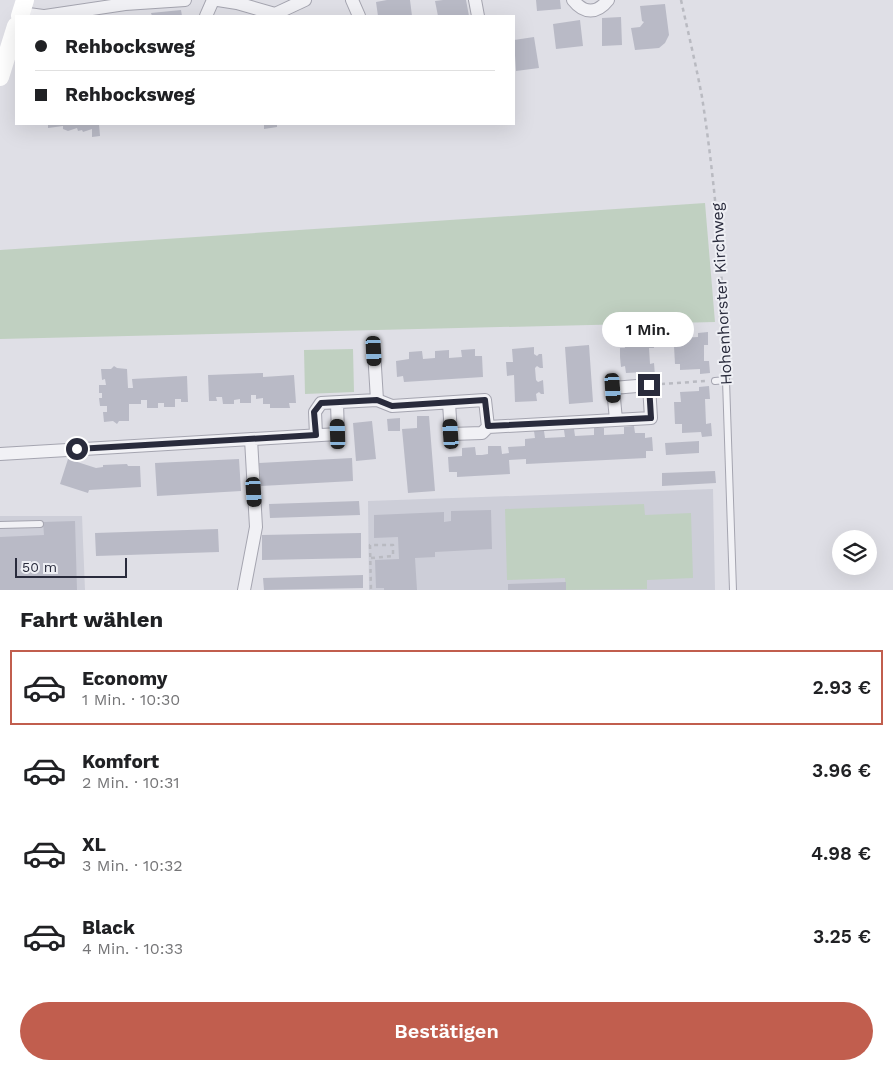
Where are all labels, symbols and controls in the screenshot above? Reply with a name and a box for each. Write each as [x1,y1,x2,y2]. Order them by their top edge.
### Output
text: Rehbocksweg [65,35,195,58]
text: Rehbocksweg [65,83,195,106]
street label: Hohenhorster Kirchweg [707,202,736,386]
callout: 1 Min. [603,312,695,348]
text: 1 Min. [626,320,670,339]
car [365,336,382,366]
car [604,373,621,403]
route end [638,374,660,396]
car [329,419,346,449]
car [442,419,459,449]
route start [66,438,88,460]
car [245,477,262,507]
map controls [832,530,877,575]
button: layers [832,530,877,575]
scale bar [15,555,128,578]
text: 50 m [22,559,57,575]
text: Fahrt wählen [20,607,163,632]
icon: car [22,665,67,710]
text: Economy [82,667,167,690]
text: 2.93 € [813,676,871,699]
text: 1 Min. · 10:30 [82,690,180,709]
icon: car [22,748,67,793]
text: Komfort [82,750,159,773]
text: 3.96 € [812,759,871,782]
text: 2 Min. · 10:31 [82,773,180,792]
icon: car [22,831,67,876]
text: XL [82,833,106,856]
text: 4.98 € [811,842,871,865]
text: 3 Min. · 10:32 [82,856,183,875]
icon: car [22,914,67,959]
text: Black [82,916,135,939]
text: 3.25 € [813,925,871,948]
text: 4 Min. · 10:33 [82,939,183,958]
button: Bestätigen [20,1002,873,1060]

